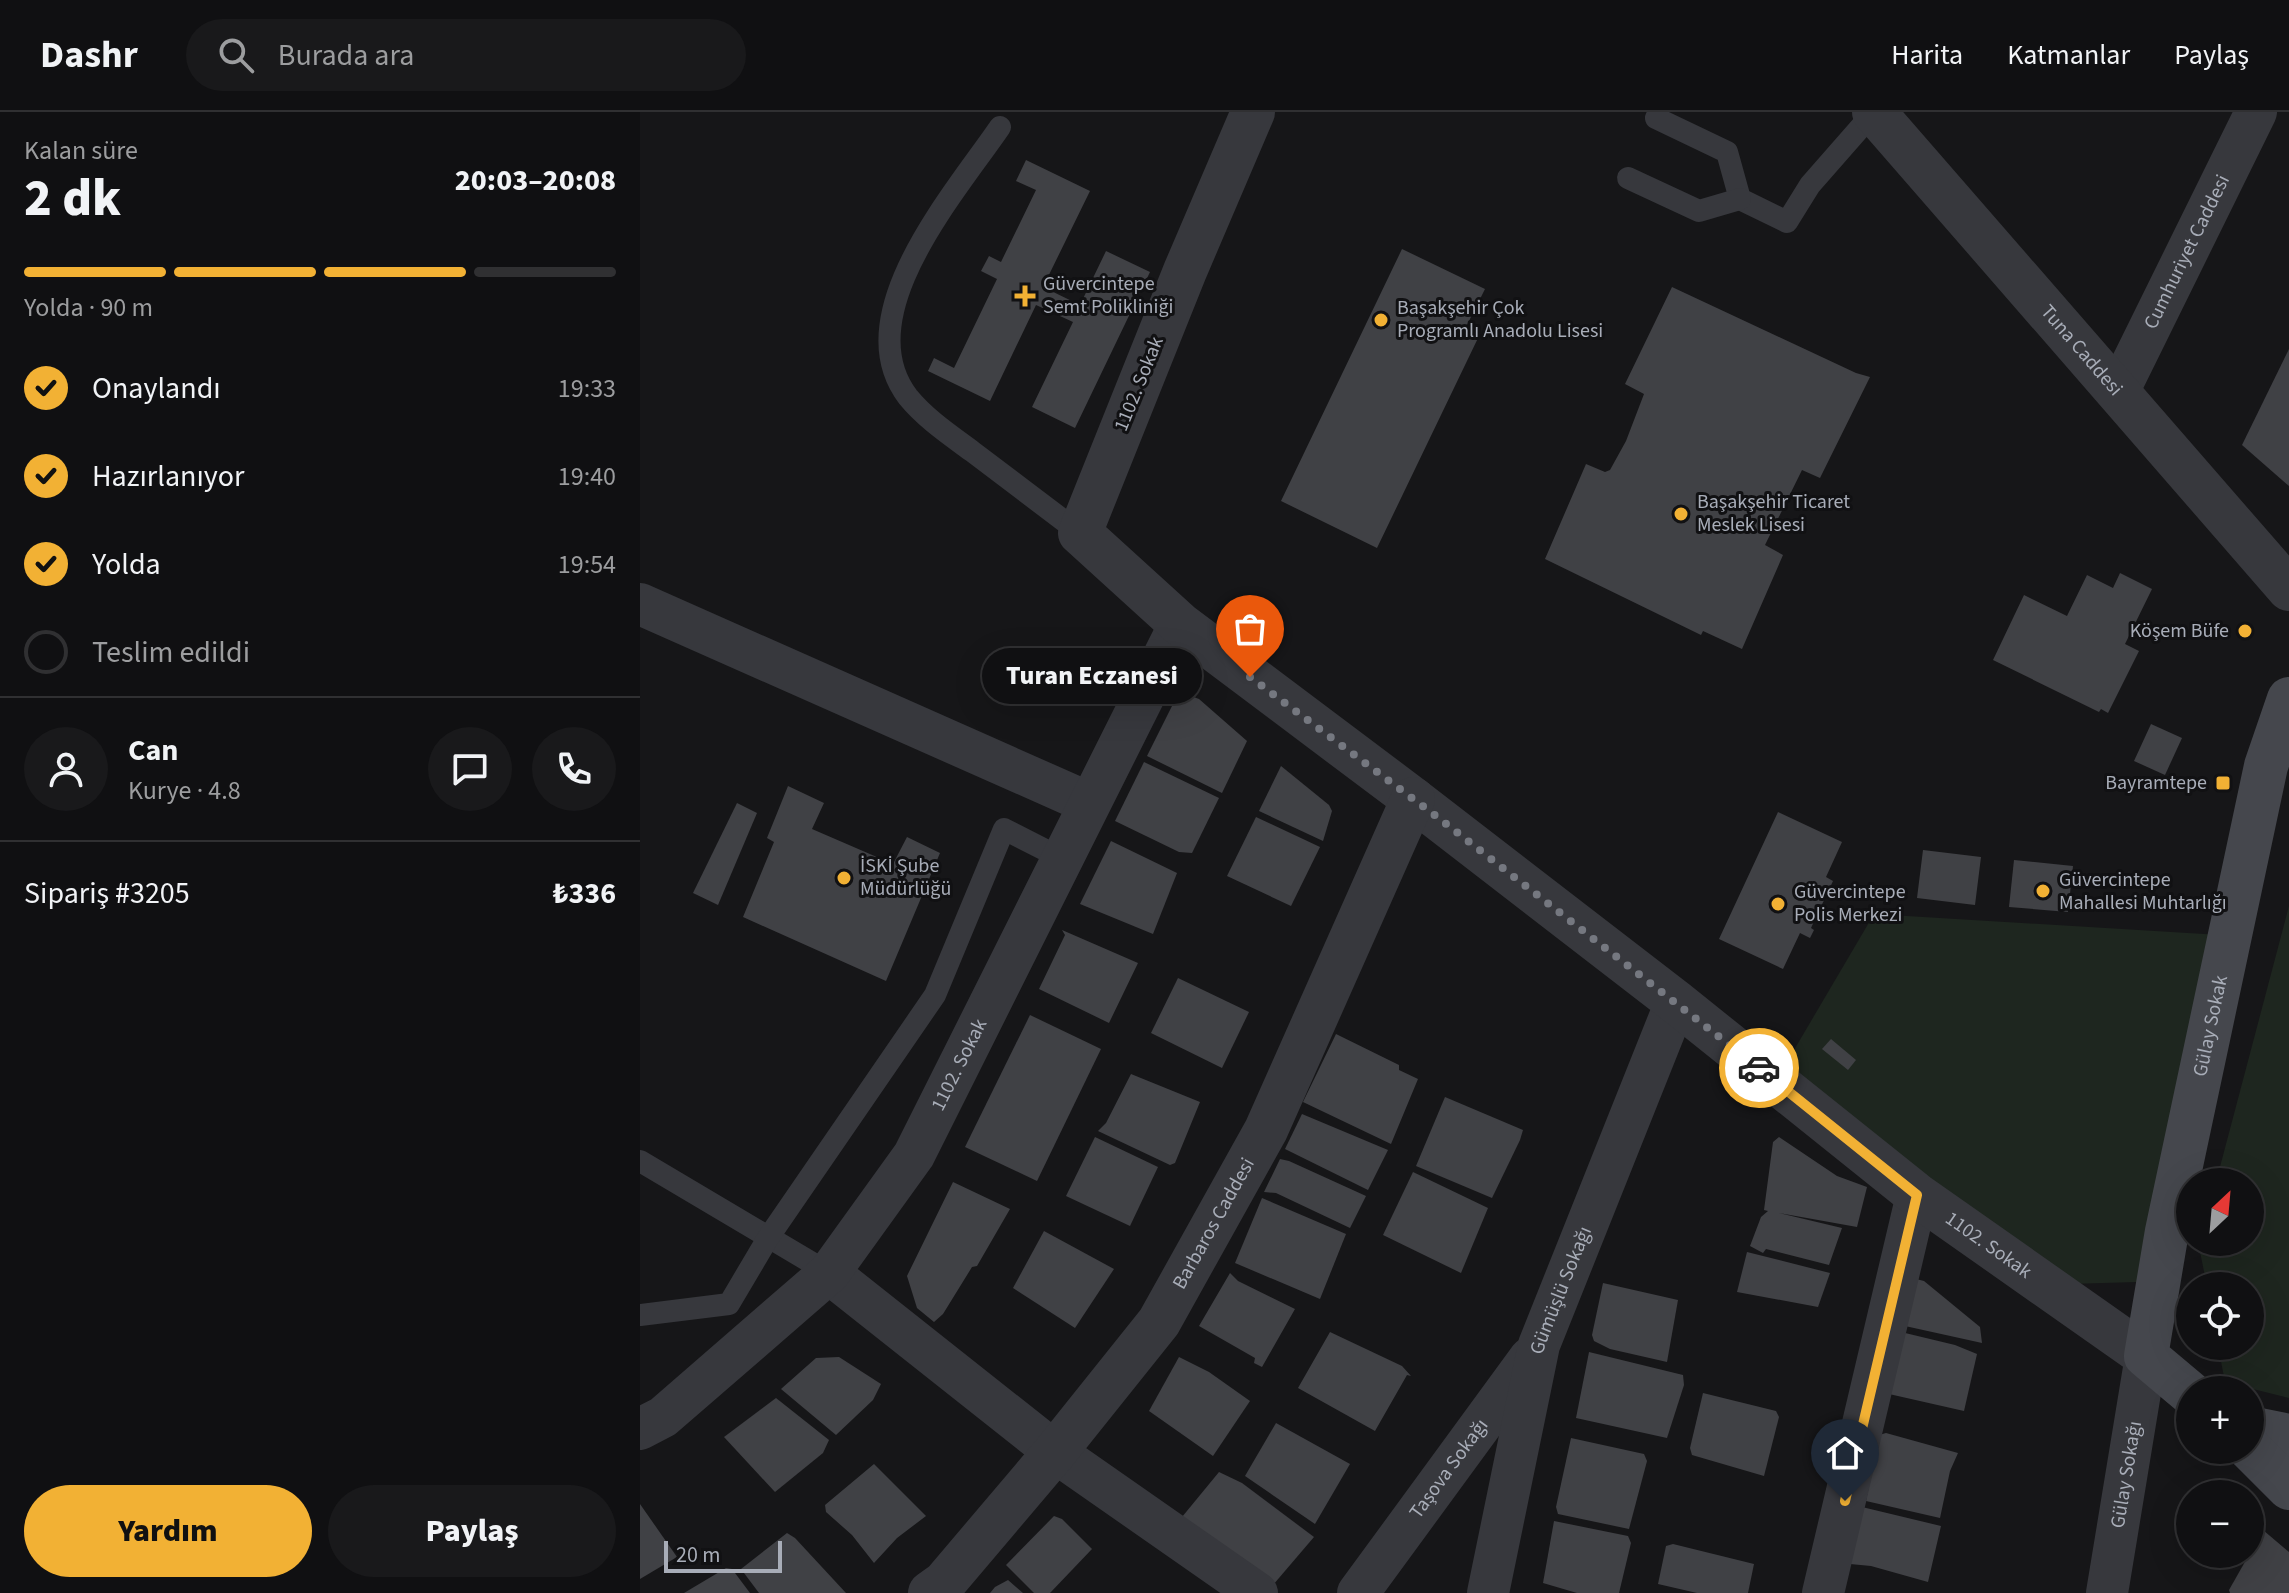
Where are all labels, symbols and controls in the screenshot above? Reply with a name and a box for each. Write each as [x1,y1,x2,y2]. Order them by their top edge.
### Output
search box [186,19,746,91]
text: Dashr [40,28,138,82]
icon: search [214,33,258,77]
text: Burada ara [278,34,414,77]
text: Harita [1891,35,1963,75]
text: Katmanlar [2007,35,2130,75]
text: Paylaş [2174,35,2249,75]
text: Kalan süre [24,132,138,169]
text: 20:03–20:08 [455,159,616,202]
text: 2 dk [24,162,121,236]
street label: Cumhuriyet Caddesi [2137,170,2237,334]
place label: Güvercintepe Semt Polikliniği [1043,270,1173,321]
marker: Güvercintepe Semt Polikliniği [1014,285,1036,307]
text: Yolda · 90 m [24,289,153,326]
place label: Başakşehir Çok Programlı Anadolu Lisesi [1397,294,1603,345]
street label: Tuna Caddesi [2034,299,2129,402]
marker: Başakşehir Çok Programlı Anadolu Lisesi [1372,311,1390,329]
street label: 1102. Sokak [1107,332,1171,436]
icon: check [24,366,68,410]
text: Onaylandı [92,367,221,410]
text: 19:33 [558,370,616,407]
icon: check [24,454,68,498]
text: Hazırlanıyor [92,455,244,498]
text: 19:40 [558,458,616,495]
place label: Başakşehir Ticaret Meslek Lisesi [1697,488,1850,539]
marker: Başakşehir Ticaret Meslek Lisesi [1672,505,1690,523]
icon: check [24,542,68,586]
text: Yolda [92,543,161,586]
text: 19:54 [558,546,616,583]
pin [1216,595,1284,677]
icon: bag [1228,607,1272,651]
place label: Köşem Büfe [2130,617,2229,645]
marker: Köşem Büfe [2236,622,2254,640]
text: Teslim edildi [92,631,250,674]
callout: Turan Eczanesi [982,649,1202,705]
text: Turan Eczanesi [1006,657,1178,694]
button: person [24,727,108,811]
button: chat [428,727,512,811]
button: phone [532,727,616,811]
text: Can [128,729,178,772]
place label: Bayramtepe [2105,769,2207,797]
text: Kurye · 4.8 [128,772,241,809]
marker: Bayramtepe [2214,774,2232,792]
place label: İSKİ Şube Müdürlüğü [860,852,951,903]
place label: Güvercintepe Mahallesi Muhtarlığı [2059,866,2227,917]
marker: İSKİ Şube Müdürlüğü [835,869,853,887]
text: Sipariş #3205 [24,872,190,915]
text: ₺336 [553,872,616,915]
place label: Güvercintepe Polis Merkezi [1794,878,1906,929]
marker: Güvercintepe Mahallesi Muhtarlığı [2034,882,2052,900]
marker: Güvercintepe Polis Merkezi [1769,895,1787,913]
street label: Gülay Sokak [2186,972,2235,1079]
street label: 1102. Sokak [924,1014,994,1116]
courier [1719,1028,1799,1108]
icon: car [1737,1046,1781,1090]
street label: Barbaros Caddesi [1166,1153,1262,1294]
north arrow [2176,1168,2264,1256]
map controls [2176,1168,2264,1568]
street label: 1102. Sokak [1939,1205,2037,1285]
street label: Gümüşlü Sokağı [1523,1222,1599,1357]
button: locate [2176,1272,2264,1360]
button: + [2176,1376,2264,1464]
street label: Taşova Sokağı [1403,1413,1495,1525]
pin [1811,1419,1879,1501]
street label: Gülay Sokağı [2104,1419,2149,1530]
icon: home [1823,1431,1867,1475]
button: − [2176,1480,2264,1568]
button: Yardım [24,1485,312,1577]
button: Paylaş [328,1485,616,1577]
scale bar [664,1537,782,1573]
text: 20 m [676,1539,721,1571]

